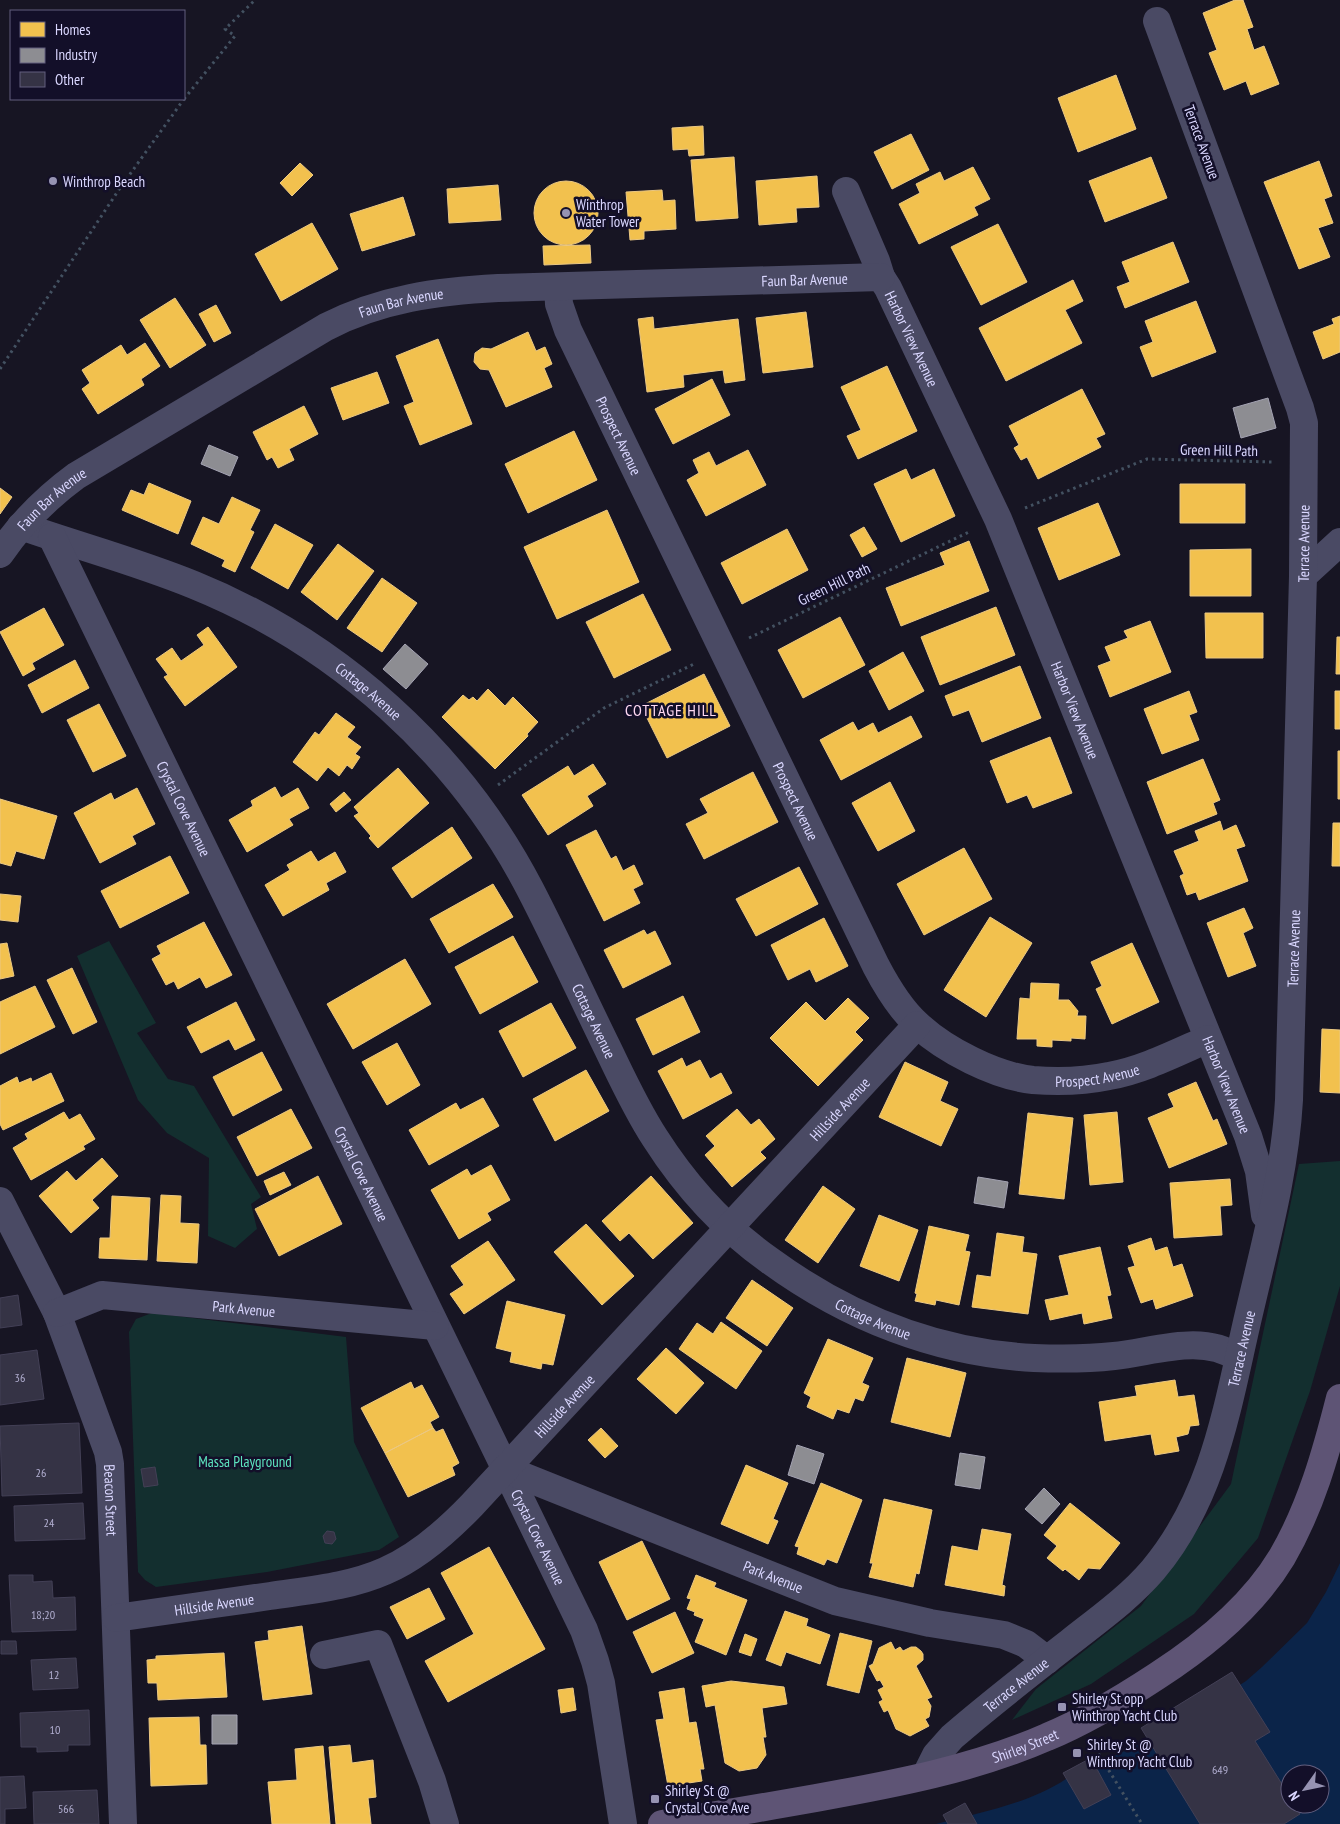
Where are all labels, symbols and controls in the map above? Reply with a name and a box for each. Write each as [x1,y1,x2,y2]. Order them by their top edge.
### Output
legend [10,10,185,100]
text: Homes [55,20,91,39]
text: Industry [55,45,97,64]
text: Other [55,70,85,89]
street label: Terrace Avenue [1180,102,1224,182]
place label: Winthrop Beach [63,172,145,191]
marker: Winthrop Beach [47,175,59,187]
place label: Winthrop Water Tower [576,195,640,231]
marker: Winthrop Water Tower [560,207,572,219]
street label: Faun Bar Avenue [761,268,848,290]
street label: Faun Bar Avenue [356,283,444,321]
street label: Harbor View Avenue [881,288,943,390]
street label: Prospect Avenue [592,393,646,478]
street label: Green Hill Path [1180,440,1258,460]
street label: Faun Bar Avenue [13,463,89,534]
street label: Terrace Avenue [1293,505,1313,583]
street label: Green Hill Path [795,558,873,610]
street label: Cottage Avenue [332,658,406,724]
street label: Harbor View Avenue [1047,658,1104,762]
district label: COTTAGE HILL [625,700,717,720]
street label: Crystal Cove Avenue [153,758,215,859]
street label: Prospect Avenue [769,759,823,843]
street label: Terrace Avenue [1283,909,1304,987]
street label: Cottage Avenue [568,980,620,1061]
street label: Harbor View Avenue [1199,1033,1255,1136]
street label: Prospect Avenue [1055,1059,1142,1090]
street label: Hillside Avenue [805,1073,874,1145]
street label: Crystal Cove Avenue [331,1123,393,1224]
street label: Cottage Avenue [832,1294,914,1343]
street label: Park Avenue [212,1296,276,1321]
street label: Terrace Avenue [1223,1308,1259,1388]
house number: 36 [15,1370,25,1385]
street label: Hillside Avenue [530,1370,598,1442]
park label: Massa Playground [198,1452,292,1471]
street label: Beacon Street [101,1464,122,1536]
house number: 26 [36,1465,46,1480]
street label: Crystal Cove Avenue [507,1486,570,1588]
house number: 24 [44,1515,55,1530]
street label: Park Avenue [741,1556,806,1597]
street label: Hillside Avenue [173,1589,255,1619]
house number: 18;20 [31,1607,55,1622]
street label: Terrace Avenue [979,1653,1052,1716]
house number: 12 [49,1667,59,1682]
place label: Shirley St opp Winthrop Yacht Club [1072,1689,1177,1725]
marker: Shirley St opp Winthrop Yacht Club [1056,1701,1068,1713]
house number: 10 [50,1722,60,1737]
street label: Shirley Street [989,1724,1061,1767]
place label: Shirley St @ Winthrop Yacht Club [1087,1735,1192,1771]
marker: Shirley St @ Winthrop Yacht Club [1071,1747,1083,1759]
house number: 649 [1212,1762,1228,1777]
north arrow [1280,1764,1330,1814]
place label: Shirley St @ Crystal Cove Ave [665,1781,750,1817]
text: N [1284,1788,1304,1804]
marker: Shirley St @ Crystal Cove Ave [649,1793,661,1805]
house number: 566 [58,1801,74,1816]

